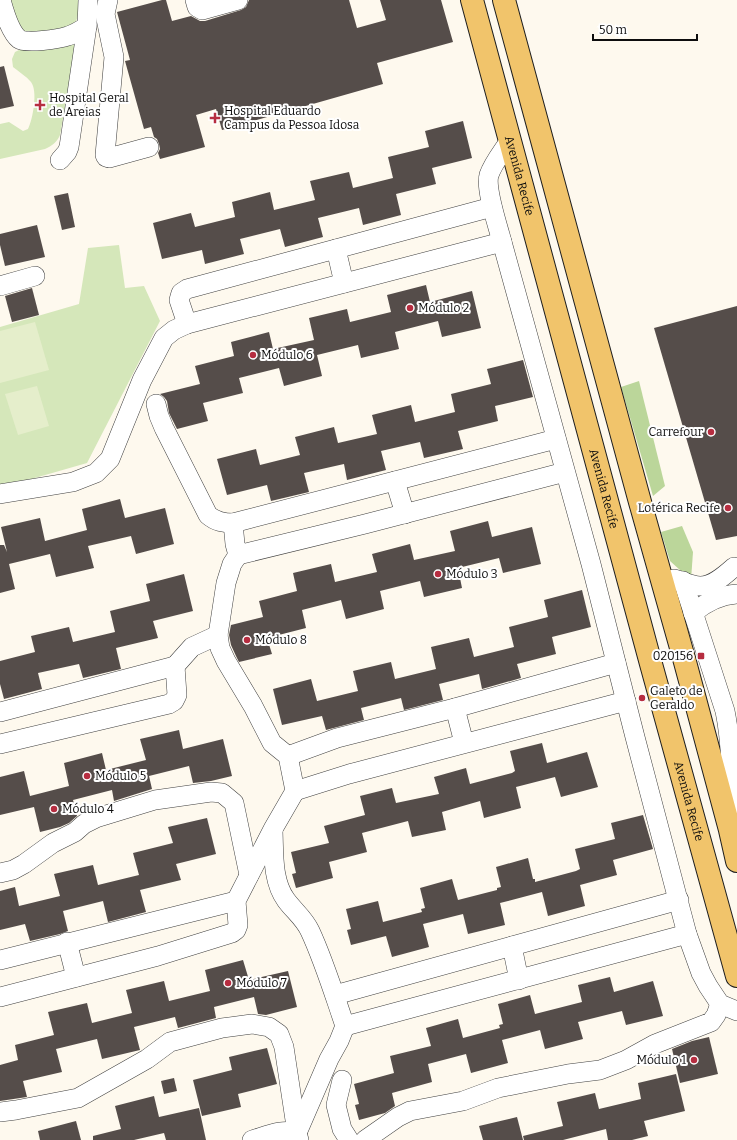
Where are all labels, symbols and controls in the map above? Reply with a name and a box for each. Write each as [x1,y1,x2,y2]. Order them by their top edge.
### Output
scale bar [593,16,697,42]
text: 50 m [599,23,628,37]
place label: Hospital Geral de Areias [49,91,129,119]
marker: Hospital Geral de Areias [34,99,46,111]
place label: Hospital Eduardo Campus da Pessoa Idosa [224,104,360,132]
marker: Hospital Eduardo Campus da Pessoa Idosa [209,112,221,124]
street label: Avenida Recife [502,134,537,217]
place label: Módulo 2 [418,301,469,315]
marker: Módulo 2 [405,303,415,313]
place label: Módulo 6 [261,348,313,362]
marker: Módulo 6 [248,350,258,360]
place label: Carrefour [649,425,704,439]
marker: Carrefour [706,427,716,437]
street label: Avenida Recife [586,447,621,530]
place label: Lotérica Recife [638,501,720,515]
marker: Lotérica Recife [723,503,733,513]
place label: Módulo 3 [446,567,498,581]
marker: Módulo 3 [433,569,443,579]
place label: Módulo 8 [255,633,307,647]
marker: Módulo 8 [242,635,252,645]
place label: 020156 [653,649,693,663]
marker: 020156 [696,651,706,661]
place label: Galeto de Geraldo [650,684,702,712]
marker: Galeto de Geraldo [637,693,647,703]
street label: Avenida Recife [671,760,706,843]
place label: Módulo 5 [95,769,146,783]
marker: Módulo 5 [82,771,92,781]
place label: Módulo 4 [62,802,114,816]
marker: Módulo 4 [49,804,59,814]
place label: Módulo 7 [236,976,287,990]
marker: Módulo 7 [223,978,233,988]
place label: Módulo 1 [636,1053,686,1067]
marker: Módulo 1 [689,1055,699,1065]

